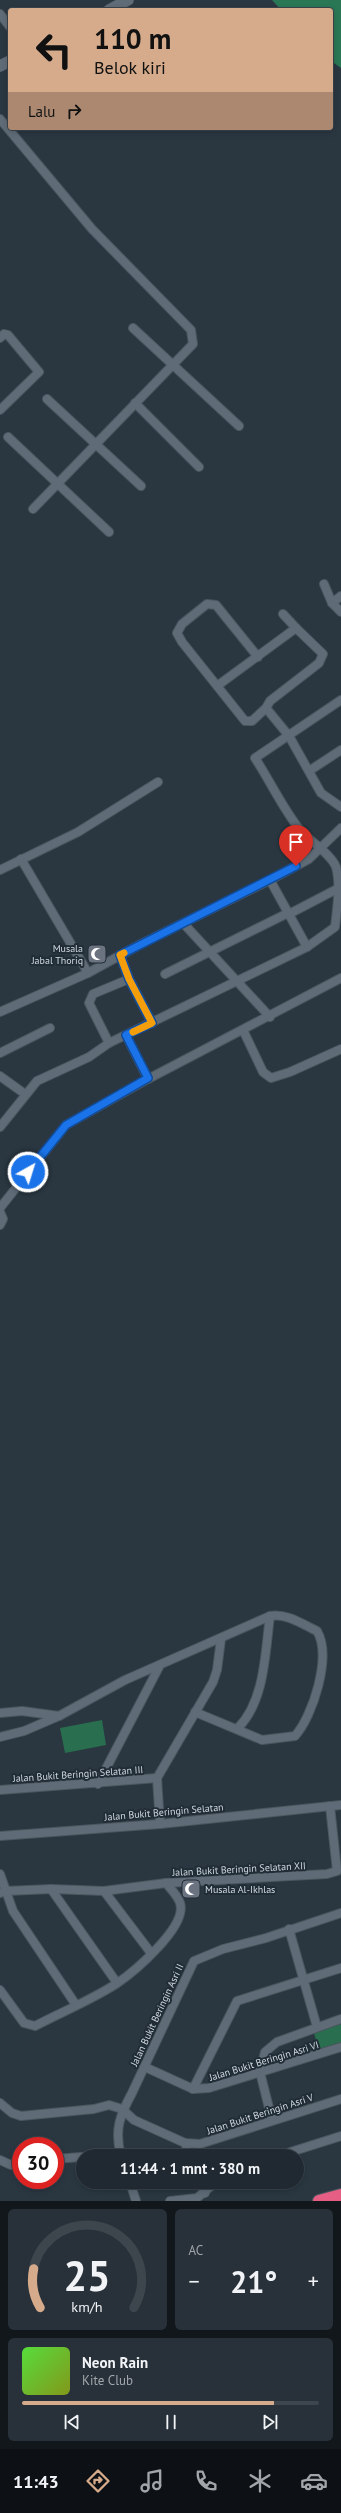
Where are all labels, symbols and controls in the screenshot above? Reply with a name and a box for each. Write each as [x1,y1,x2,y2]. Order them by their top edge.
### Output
text: 110 m [94,20,171,57]
icon: left [28,24,80,76]
text: Belok kiri [94,56,166,79]
icon: right [63,100,85,122]
text: Lalu [28,102,55,121]
pin [279,825,313,866]
icon: arrive [285,831,307,853]
place label: Musala Jabal Thoriq [31,942,83,967]
mosque icon: Musala Jabal Thoriq [86,943,108,965]
position arrow [7,1151,49,1193]
street label: Jalan Bukit Beringin Selatan III [11,1763,144,1785]
street label: Jalan Bukit Beringin Selatan [103,1800,224,1824]
street label: Jalan Bukit Beringin Selatan XII [171,1859,306,1879]
mosque icon: Musala Al-Ikhlas [180,1878,202,1900]
place label: Musala Al-Ikhlas [205,1883,275,1896]
street label: Jalan Bukit Beringin Asri II [127,1962,186,2069]
street label: Jalan Bukit Beringin Asri VI [207,2038,320,2084]
street label: Jalan Bukit Beringin Asri V [204,2091,315,2138]
speed limit sign: 30 [12,2137,64,2189]
text: 11:44 · 1 mnt · 380 m [120,2159,260,2178]
text: AC [189,2242,203,2259]
text: 25 [64,2248,111,2301]
text: 21° [230,2262,277,2301]
text: − [189,2267,200,2295]
text: + [308,2267,319,2295]
text: km/h [72,2296,103,2315]
text: Neon Rain [82,2353,148,2372]
text: Kite Club [82,2372,133,2389]
icon: previous [61,2411,83,2433]
icon: pause [160,2411,182,2433]
icon: next [259,2411,281,2433]
icon: directions [84,2467,112,2495]
icon: music [138,2467,166,2495]
icon: phone [192,2467,220,2495]
icon: climate [246,2467,274,2495]
icon: car [300,2467,328,2495]
text: 11:43 [13,2470,59,2493]

